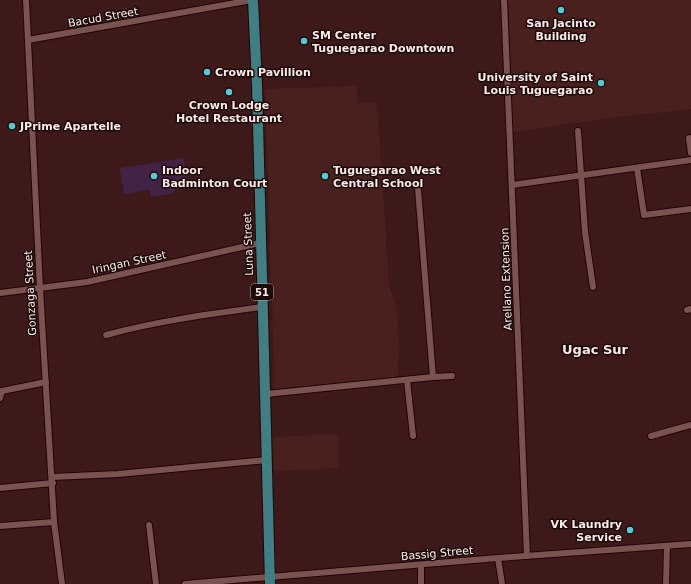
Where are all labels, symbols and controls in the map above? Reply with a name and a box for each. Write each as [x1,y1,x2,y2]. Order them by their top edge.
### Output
street label: Bacud Street [67,5,140,30]
marker: San Jacinto Building [556,5,566,15]
place label: San Jacinto Building [526,17,596,43]
place label: SM Center Tuguegarao Downtown [312,29,454,55]
marker: SM Center Tuguegarao Downtown [299,36,309,46]
place label: Crown Pavillion [215,66,311,79]
marker: Crown Pavillion [202,67,212,77]
place label: University of Saint Louis Tuguegarao [477,71,593,97]
marker: University of Saint Louis Tuguegarao [596,78,606,88]
marker: Crown Lodge Hotel Restaurant [224,87,234,97]
place label: Crown Lodge Hotel Restaurant [176,99,282,125]
place label: JPrime Apartelle [19,120,121,133]
marker: JPrime Apartelle [7,121,17,131]
place label: Indoor Badminton Court [162,164,267,190]
place label: Tuguegarao West Central School [333,164,441,190]
marker: Indoor Badminton Court [149,171,159,181]
marker: Tuguegarao West Central School [320,171,330,181]
street label: Luna Street [241,211,256,276]
street label: Arellano Extension [498,227,515,330]
street label: Iringan Street [91,248,168,277]
street label: Gonzaga Street [22,249,39,336]
road number: 51 [251,284,273,300]
district label: Ugac Sur [562,342,629,357]
place label: VK Laundry Service [551,518,622,544]
marker: VK Laundry Service [625,525,635,535]
street label: Bassig Street [400,544,475,563]

